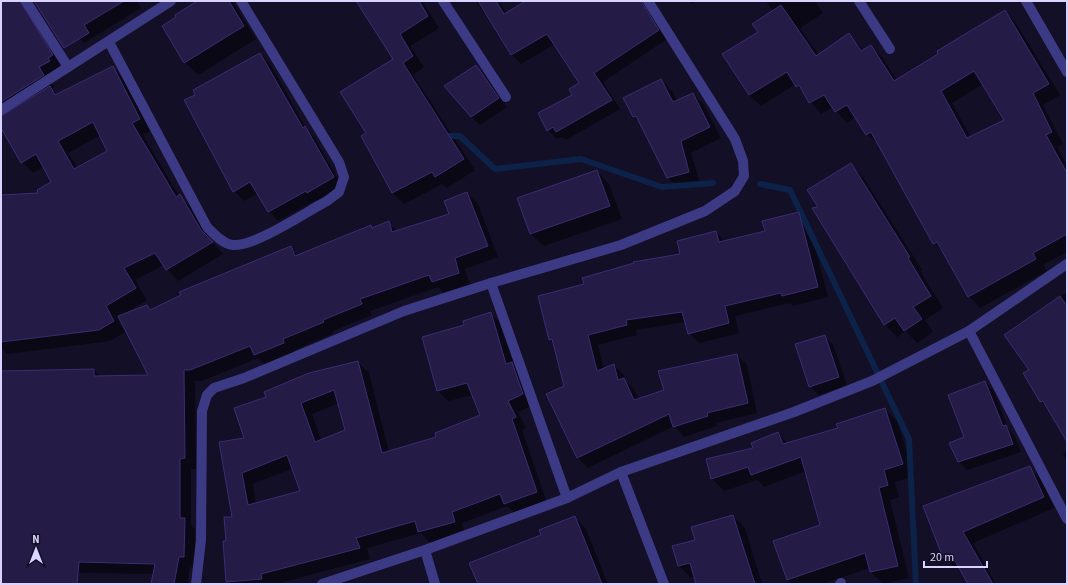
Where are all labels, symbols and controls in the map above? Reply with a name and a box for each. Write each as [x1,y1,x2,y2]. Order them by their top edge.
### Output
north arrow [16,529,56,569]
text: N [32,532,40,547]
scale bar [924,543,987,569]
text: 20 m [930,549,954,566]

